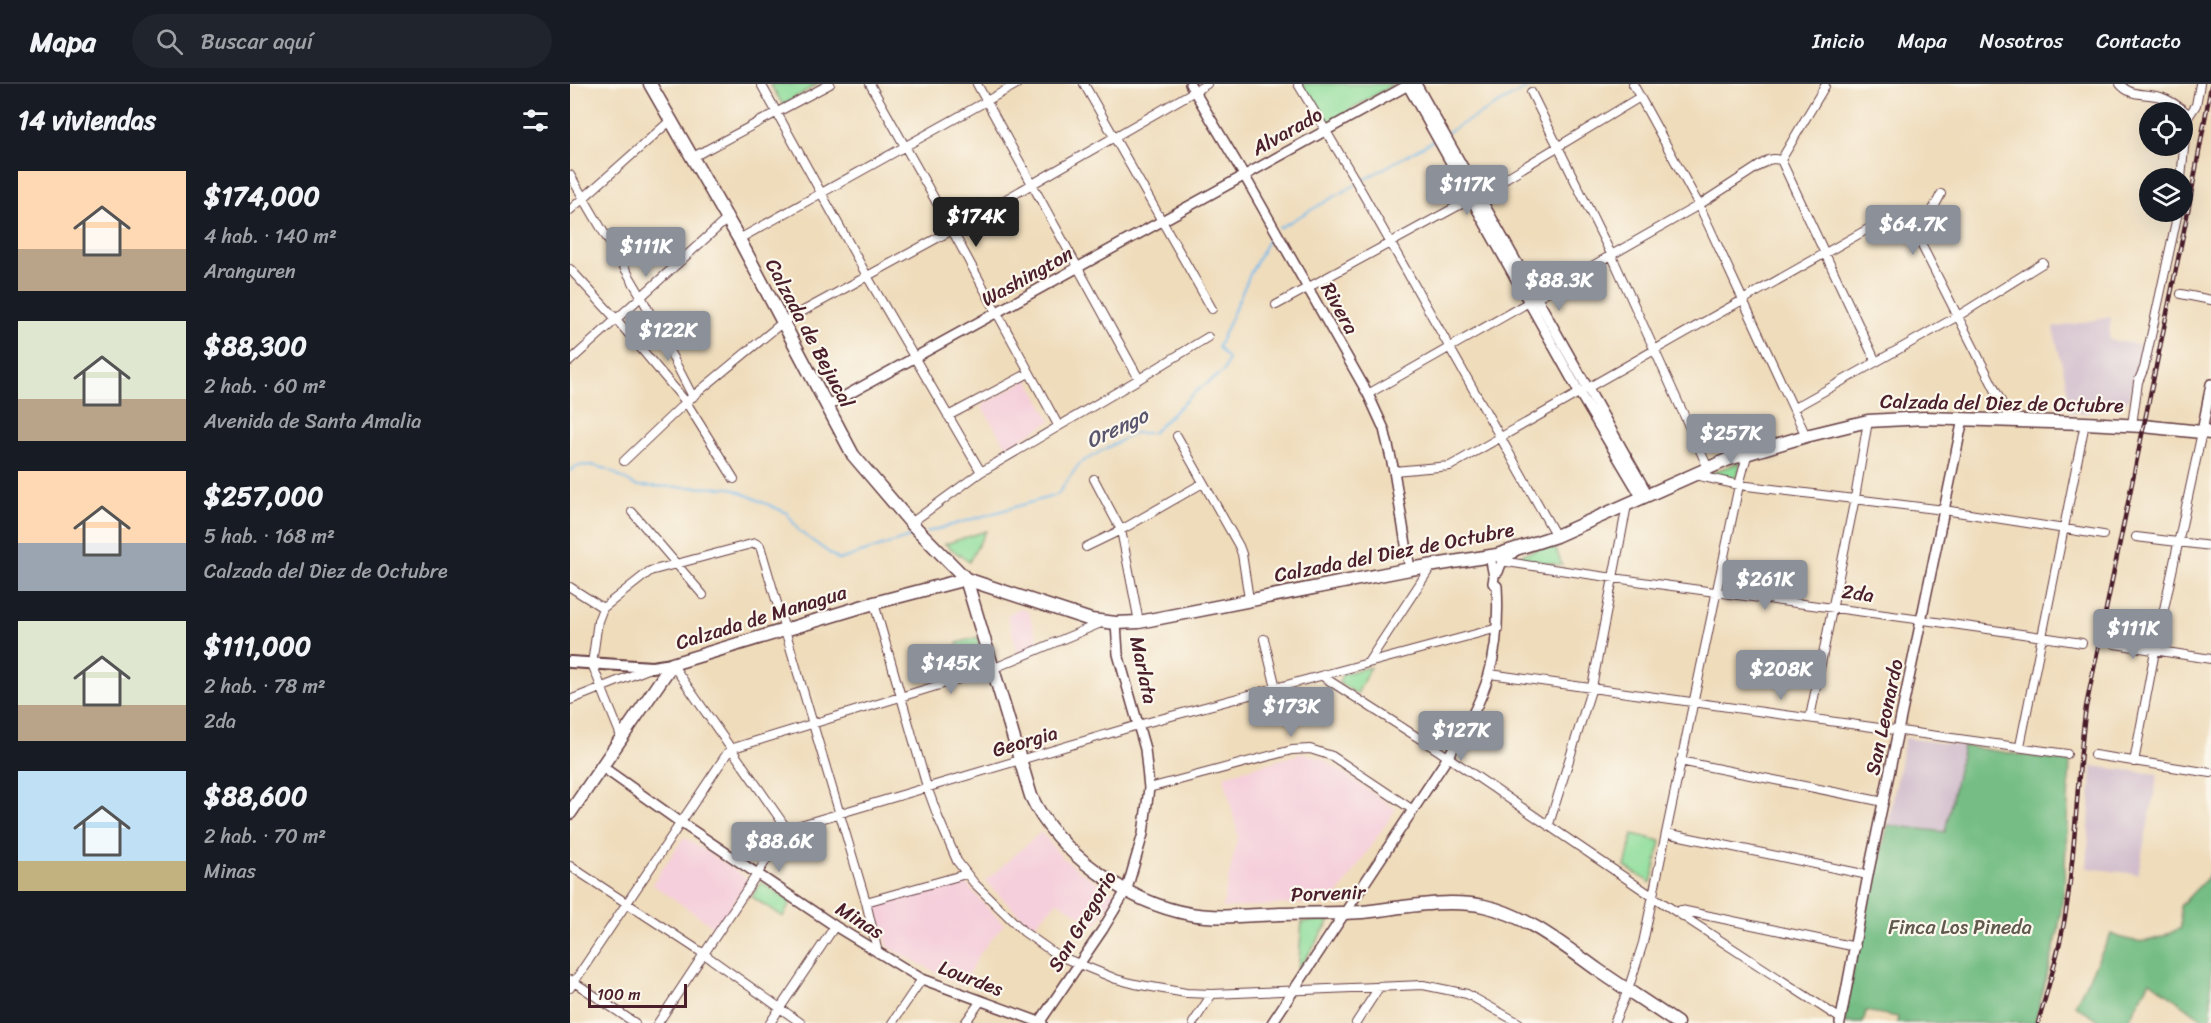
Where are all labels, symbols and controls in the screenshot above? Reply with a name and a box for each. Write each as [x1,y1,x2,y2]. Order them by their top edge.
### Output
search box [132,14,552,68]
text: Mapa [30,17,96,66]
text: Buscar aquí [201,22,313,61]
text: Inicio [1812,22,1864,60]
text: Mapa [1897,22,1947,60]
text: Nosotros [1980,22,2063,60]
text: Contacto [2096,22,2181,60]
icon: search [153,25,186,58]
text: 14 viviendas [18,97,156,143]
street label: Alvarado [1244,97,1329,166]
map controls [2139,102,2193,222]
button: locate [2139,102,2193,156]
icon: filters [519,104,552,137]
pin: $117K [1425,165,1509,216]
text: $117K [1440,167,1494,202]
button: layers [2139,168,2193,222]
text: $174,000 [204,173,320,219]
icon: home [66,195,138,267]
pin: $174K [934,197,1018,248]
text: $174K [947,199,1005,234]
pin: $64.7K [1864,205,1962,256]
text: $64.7K [1880,207,1946,242]
text: 4 hab. · 140 m² [204,219,337,254]
pin: $111K [604,227,688,278]
text: $111K [620,229,672,264]
street label: Washington [975,237,1080,316]
street label: Calzada de Bejucal [755,252,864,416]
text: Aranguren [204,254,296,289]
pin: $88.3K [1510,261,1608,312]
text: $88.3K [1526,263,1592,298]
street label: Rivera [1311,275,1368,341]
pin: $122K [626,311,710,362]
text: $122K [639,313,697,348]
text: $88,300 [204,323,307,369]
icon: home [66,345,138,417]
text: 2 hab. · 60 m² [204,369,326,404]
street label: Calzada del Diez de Octubre [1880,384,2124,423]
water label: Orengo [1079,396,1156,459]
text: Avenida de Santa Amalia [204,404,421,439]
pin: $257K [1689,414,1773,465]
text: $257K [1701,416,1761,451]
text: $257,000 [204,473,324,519]
icon: home [66,495,138,567]
street label: Calzada del Diez de Octubre [1271,512,1517,593]
text: 5 hab. · 168 m² [204,519,335,554]
text: Calzada del Diez de Octubre [204,554,448,589]
pin: $261K [1723,560,1807,611]
text: $261K [1736,562,1794,597]
street label: 2da [1840,574,1876,613]
street label: Calzada de Managua [671,575,852,660]
pin: $111K [2091,609,2175,660]
text: $111K [2107,611,2159,646]
text: $111,000 [204,623,311,669]
street label: Marlata [1119,633,1168,707]
pin: $145K [909,644,993,695]
icon: home [66,645,138,717]
text: $145K [922,646,980,681]
pin: $208K [1739,650,1823,701]
text: $208K [1750,652,1812,687]
street label: San Leonardo [1855,656,1914,778]
text: 2 hab. · 78 m² [204,669,326,704]
pin: $173K [1249,687,1333,738]
text: $173K [1263,689,1319,724]
text: 2da [204,704,236,739]
pin: $127K [1419,711,1503,762]
text: $127K [1432,713,1490,748]
street label: Georgia [988,715,1062,768]
text: $88,600 [204,773,307,819]
icon: home [66,795,138,867]
text: 2 hab. · 70 m² [204,819,326,854]
pin: $88.6K [730,822,828,873]
text: $88.6K [745,824,813,859]
text: Minas [204,854,256,889]
street label: San Gregorio [1038,864,1127,979]
street label: Porvenir [1290,875,1368,912]
street label: Minas [828,892,892,949]
park label: Finca Los Pineda [1888,910,2032,945]
street label: Lourdes [933,950,1009,1007]
text: 100 m [597,980,641,1009]
scale bar [588,981,687,1008]

